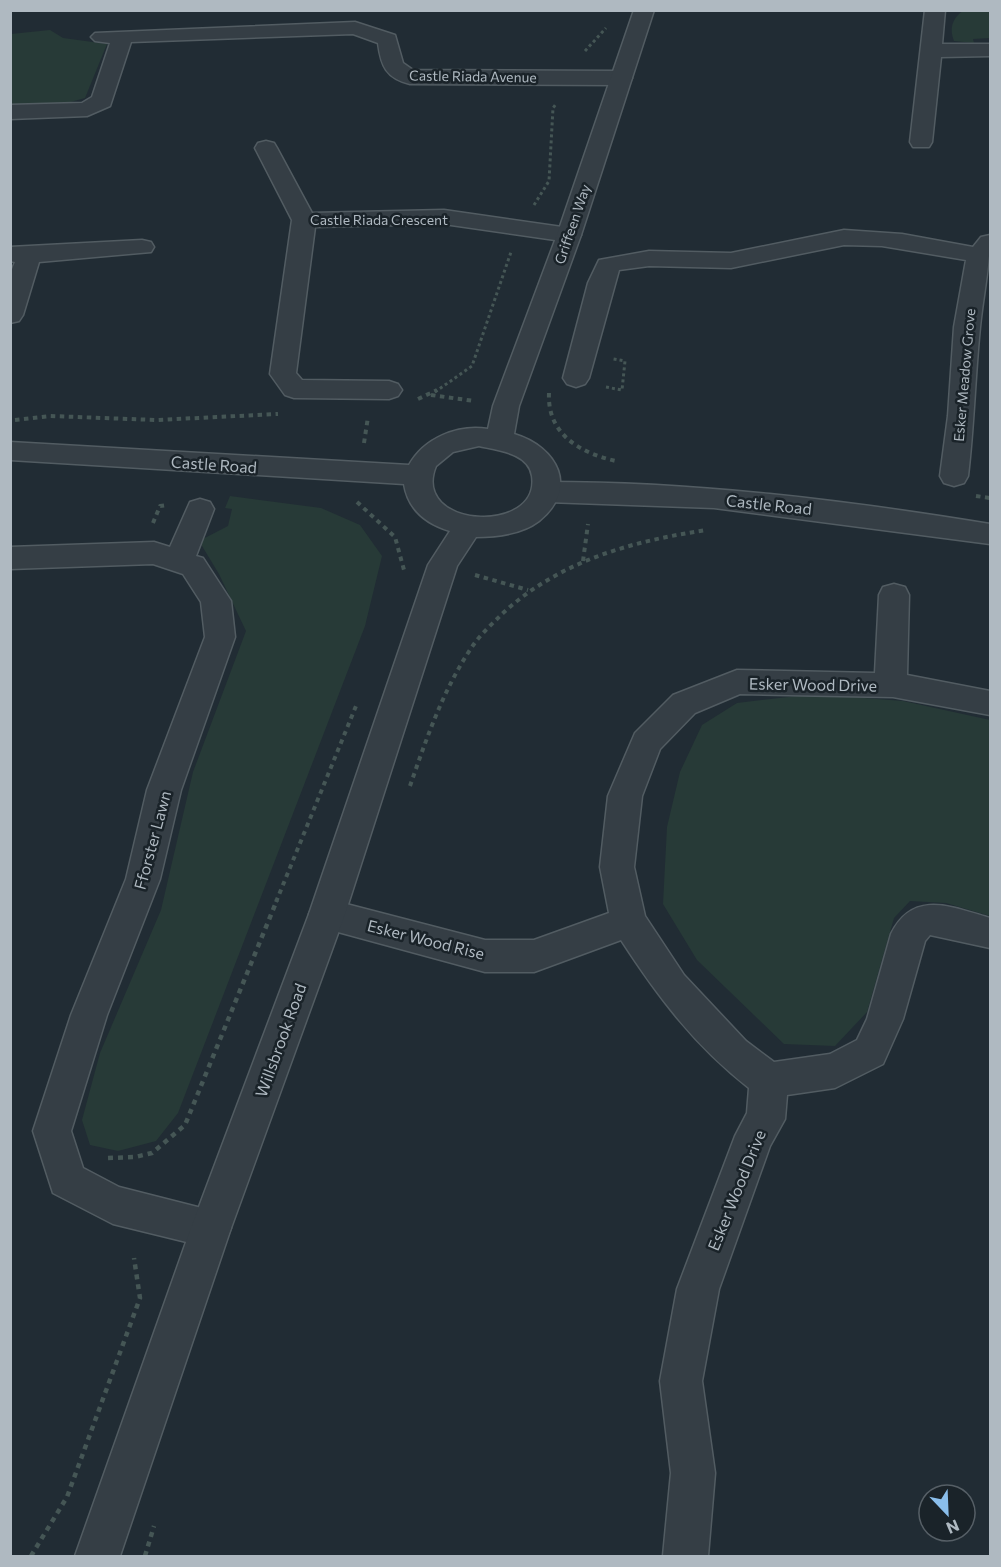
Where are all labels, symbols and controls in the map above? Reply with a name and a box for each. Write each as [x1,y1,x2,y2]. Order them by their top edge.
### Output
street label: Castle Riada Avenue [409,66,537,86]
street label: Griffeen Way [550,182,594,266]
street label: Castle Riada Crescent [310,211,448,228]
street label: Esker Meadow Grove [950,308,978,442]
street label: Castle Road [170,452,258,476]
street label: Castle Road [725,490,813,518]
street label: Esker Wood Drive [749,673,877,695]
street label: Fforster Lawn [130,788,174,892]
street label: Esker Wood Rise [365,915,487,963]
street label: Willsbrook Road [251,981,309,1099]
street label: Esker Wood Drive [703,1127,769,1253]
north arrow [917,1483,977,1543]
text: N [944,1516,962,1538]

